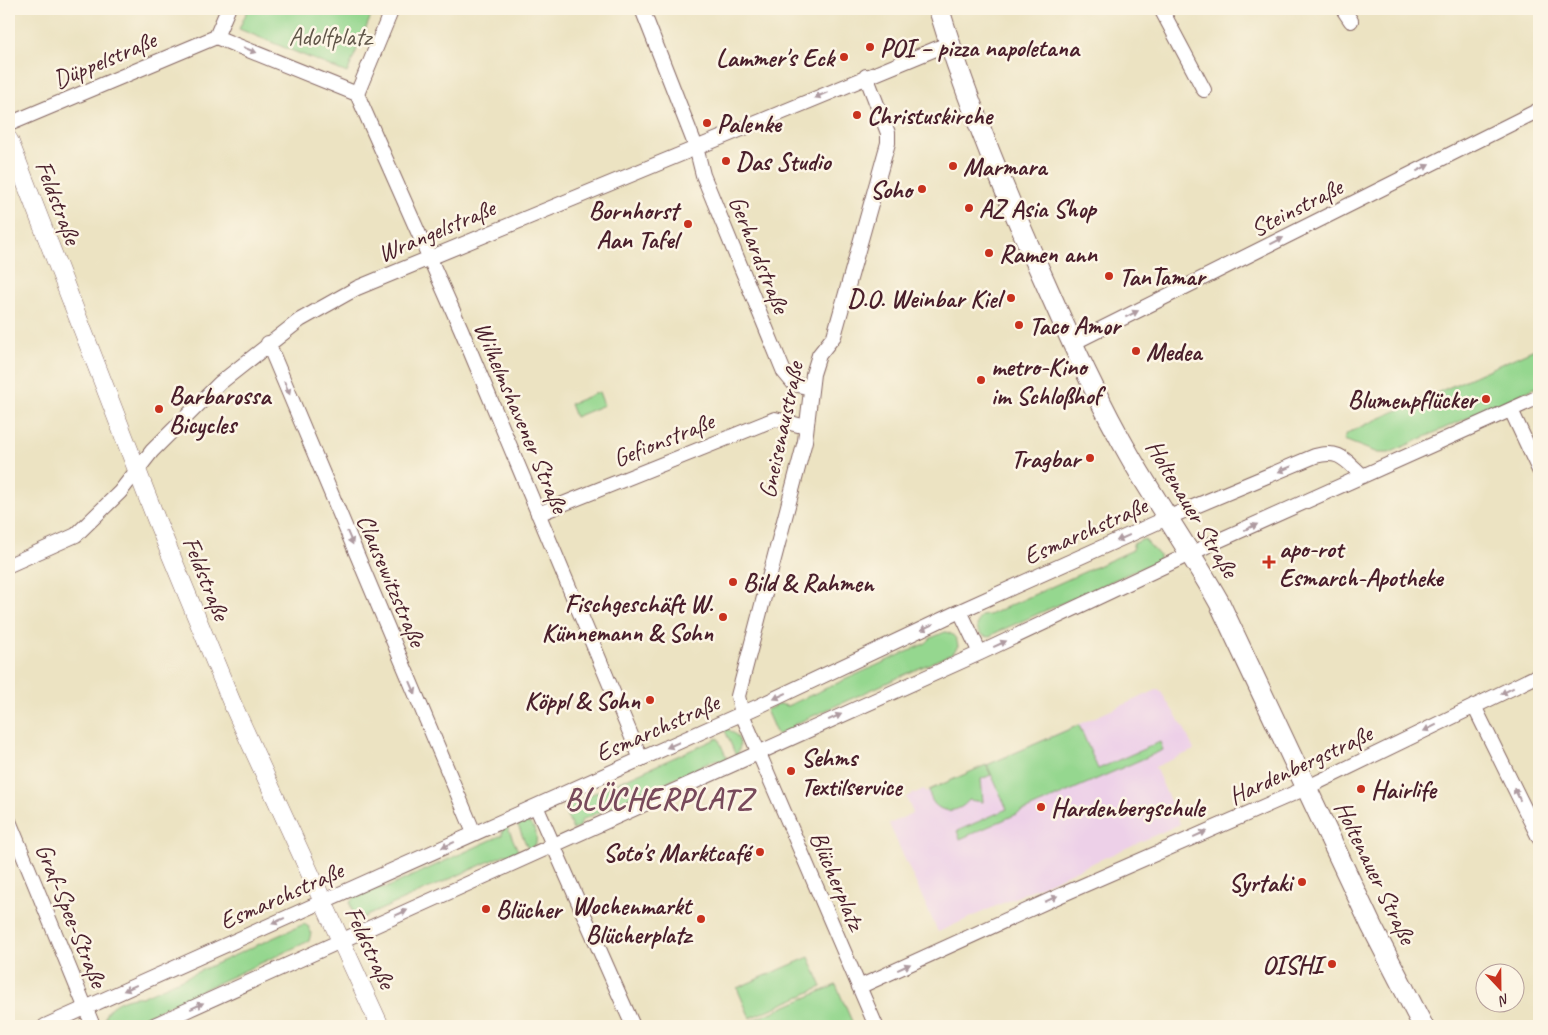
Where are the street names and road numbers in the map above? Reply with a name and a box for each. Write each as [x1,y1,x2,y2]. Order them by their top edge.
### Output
street label: Düppelstraße [48,23,162,96]
street label: Feldstraße [27,156,89,251]
street label: Steinstraße [1245,170,1350,245]
street label: Wrangelstraße [373,191,502,270]
street label: Gerhardstraße [721,191,798,319]
street label: Wilhelmshavener Straße [466,317,577,520]
street label: Gneisenaustraße [751,357,811,501]
street label: Gefionstraße [608,405,720,475]
street label: Holtenauer Straße [1138,434,1247,585]
street label: Esmarchstraße [1019,489,1154,572]
street label: Clausewitzstraße [349,509,434,653]
street label: Feldstraße [175,532,238,627]
street label: Esmarchstraße [591,686,726,769]
street label: Hardenbergstraße [1223,717,1379,812]
street label: Holtenauer Straße [1327,796,1424,951]
street label: Blücherplatz [802,826,873,937]
street label: Graf-Spee-Straße [28,839,115,994]
street label: Esmarchstraße [215,854,350,937]
street label: Feldstraße [337,901,404,995]

